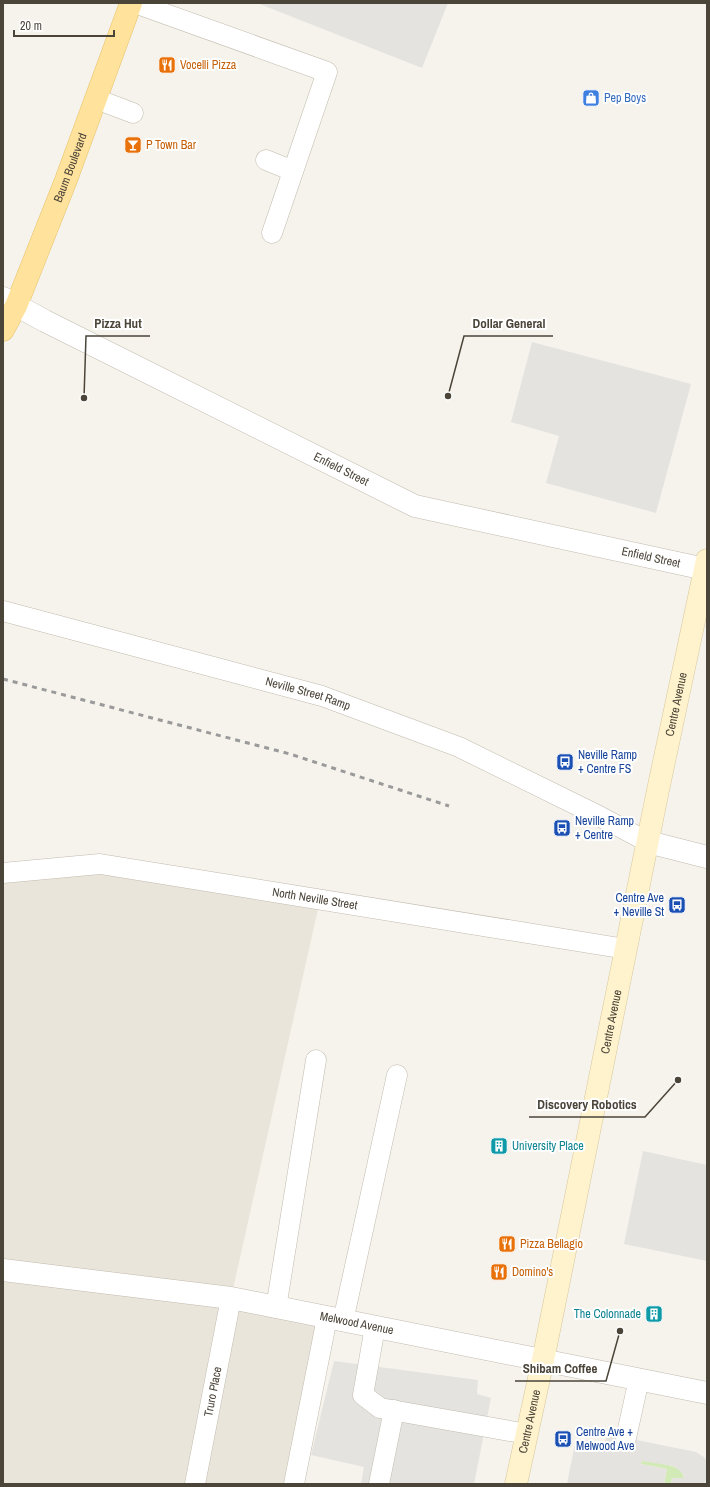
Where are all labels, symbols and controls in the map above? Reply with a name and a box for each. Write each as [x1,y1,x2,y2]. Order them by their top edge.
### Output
scale bar [14,12,114,38]
text: 20 m [20,18,42,34]
restaurant icon: Vocelli Pizza [157,55,177,75]
place label: Vocelli Pizza [180,57,237,73]
shop icon: Pep Boys [581,88,601,108]
place label: Pep Boys [604,90,646,106]
street label: Baum Boulevard [50,131,91,205]
bar icon: P Town Bar [123,135,143,155]
place label: P Town Bar [146,137,197,153]
callout: Pizza Hut [86,311,150,336]
callout: Dollar General [464,311,553,336]
text: Pizza Hut [94,315,142,332]
text: Dollar General [473,315,545,332]
street label: Enfield Street [311,449,372,490]
street label: Enfield Street [620,543,682,571]
street label: Centre Avenue [662,671,691,738]
street label: Neville Street Ramp [264,673,353,714]
place label: Neville Ramp + Centre FS [578,747,637,777]
bus stop icon: Neville Ramp + Centre FS [555,752,575,772]
place label: Neville Ramp + Centre [575,813,634,843]
bus stop icon: Neville Ramp + Centre [552,818,572,838]
street label: North Neville Street [271,884,359,914]
place label: Centre Ave + Neville St [613,890,664,920]
bus stop icon: Centre Ave + Neville St [667,895,687,915]
street label: Centre Avenue [597,988,626,1055]
callout: Discovery Robotics [529,1092,645,1117]
text: Discovery Robotics [537,1096,637,1113]
building icon: University Place [489,1136,509,1156]
place label: University Place [512,1138,584,1154]
restaurant icon: Pizza Bellagio [497,1234,517,1254]
place label: Pizza Bellagio [520,1236,583,1252]
restaurant icon: Domino's [489,1262,509,1282]
place label: Domino's [512,1264,553,1280]
building icon: The Colonnade [644,1304,664,1324]
place label: The Colonnade [574,1306,641,1322]
street label: Melwood Avenue [319,1308,395,1338]
callout: Shibam Coffee [515,1356,606,1381]
text: Shibam Coffee [523,1360,597,1377]
street label: Truro Place [200,1365,226,1418]
street label: Centre Avenue [515,1388,544,1455]
place label: Centre Ave + Melwood Ave [576,1424,634,1454]
bus stop icon: Centre Ave + Melwood Ave [553,1429,573,1449]

